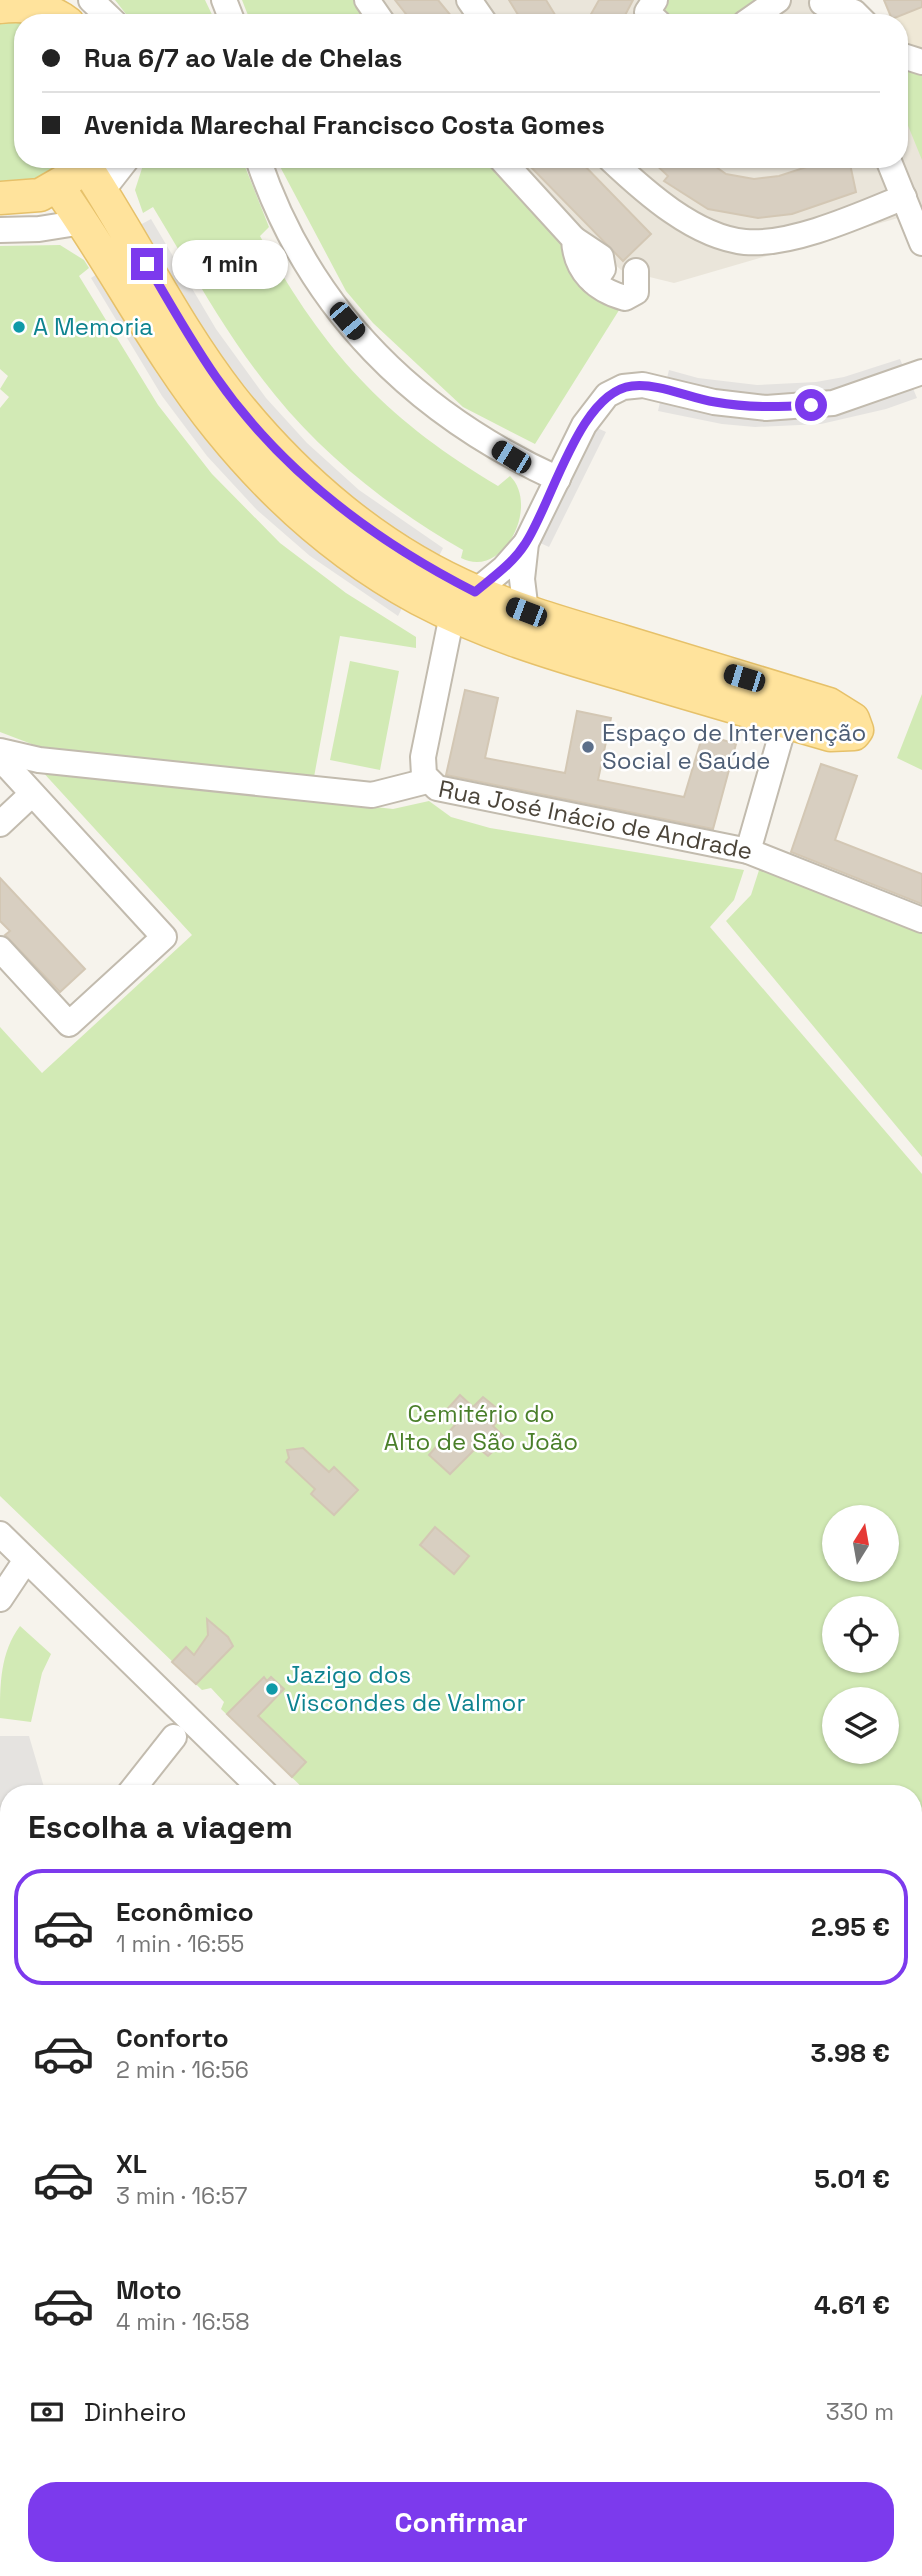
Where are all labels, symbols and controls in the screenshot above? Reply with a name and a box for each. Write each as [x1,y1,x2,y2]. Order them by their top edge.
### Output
text: Rua 6/7 ao Vale de Chelas [84,41,402,75]
text: Avenida Marechal Francisco Costa Gomes [84,108,605,142]
callout: 1 min [172,240,287,288]
route end [131,248,163,280]
text: 1 min [202,249,258,279]
car [326,298,369,344]
place label: A Memoria [33,311,153,342]
marker: A Memoria [11,319,27,335]
route start [795,389,827,421]
car [488,437,535,477]
car [503,595,550,629]
car [721,662,768,694]
place label: Espaço de Intervenção Social e Saúde [602,717,866,776]
marker: Espaço de Intervenção Social e Saúde [580,739,596,755]
street label: Rua José Inácio de Andrade [436,773,755,867]
park label: Cemitério do Alto de São João [384,1398,578,1457]
north arrow [822,1505,900,1582]
map controls [822,1505,899,1764]
button: locate [822,1596,899,1673]
place label: Jazigo dos Viscondes de Valmor [286,1659,525,1718]
marker: Jazigo dos Viscondes de Valmor [264,1681,280,1697]
button: layers [822,1687,899,1764]
text: Escolha a viagem [28,1807,293,1847]
text: Econômico [116,1895,254,1929]
icon: car [32,1896,95,1959]
text: 2.95 € [811,1910,890,1944]
text: 1 min · 16:55 [116,1929,244,1959]
text: Conforto [116,2021,229,2055]
icon: car [32,2022,95,2085]
text: 3.98 € [811,2036,890,2070]
text: 2 min · 16:56 [116,2055,249,2085]
text: XL [116,2147,147,2181]
icon: car [32,2148,95,2211]
text: 5.01 € [814,2162,890,2196]
text: 3 min · 16:57 [116,2181,247,2211]
text: Moto [116,2273,182,2307]
icon: car [32,2274,95,2337]
text: 4.61 € [814,2288,890,2322]
text: 4 min · 16:58 [116,2307,250,2337]
icon: cash [28,2393,66,2431]
text: Dinheiro [84,2395,187,2429]
text: 330 m [826,2397,894,2427]
button: Confirmar [28,2482,894,2562]

